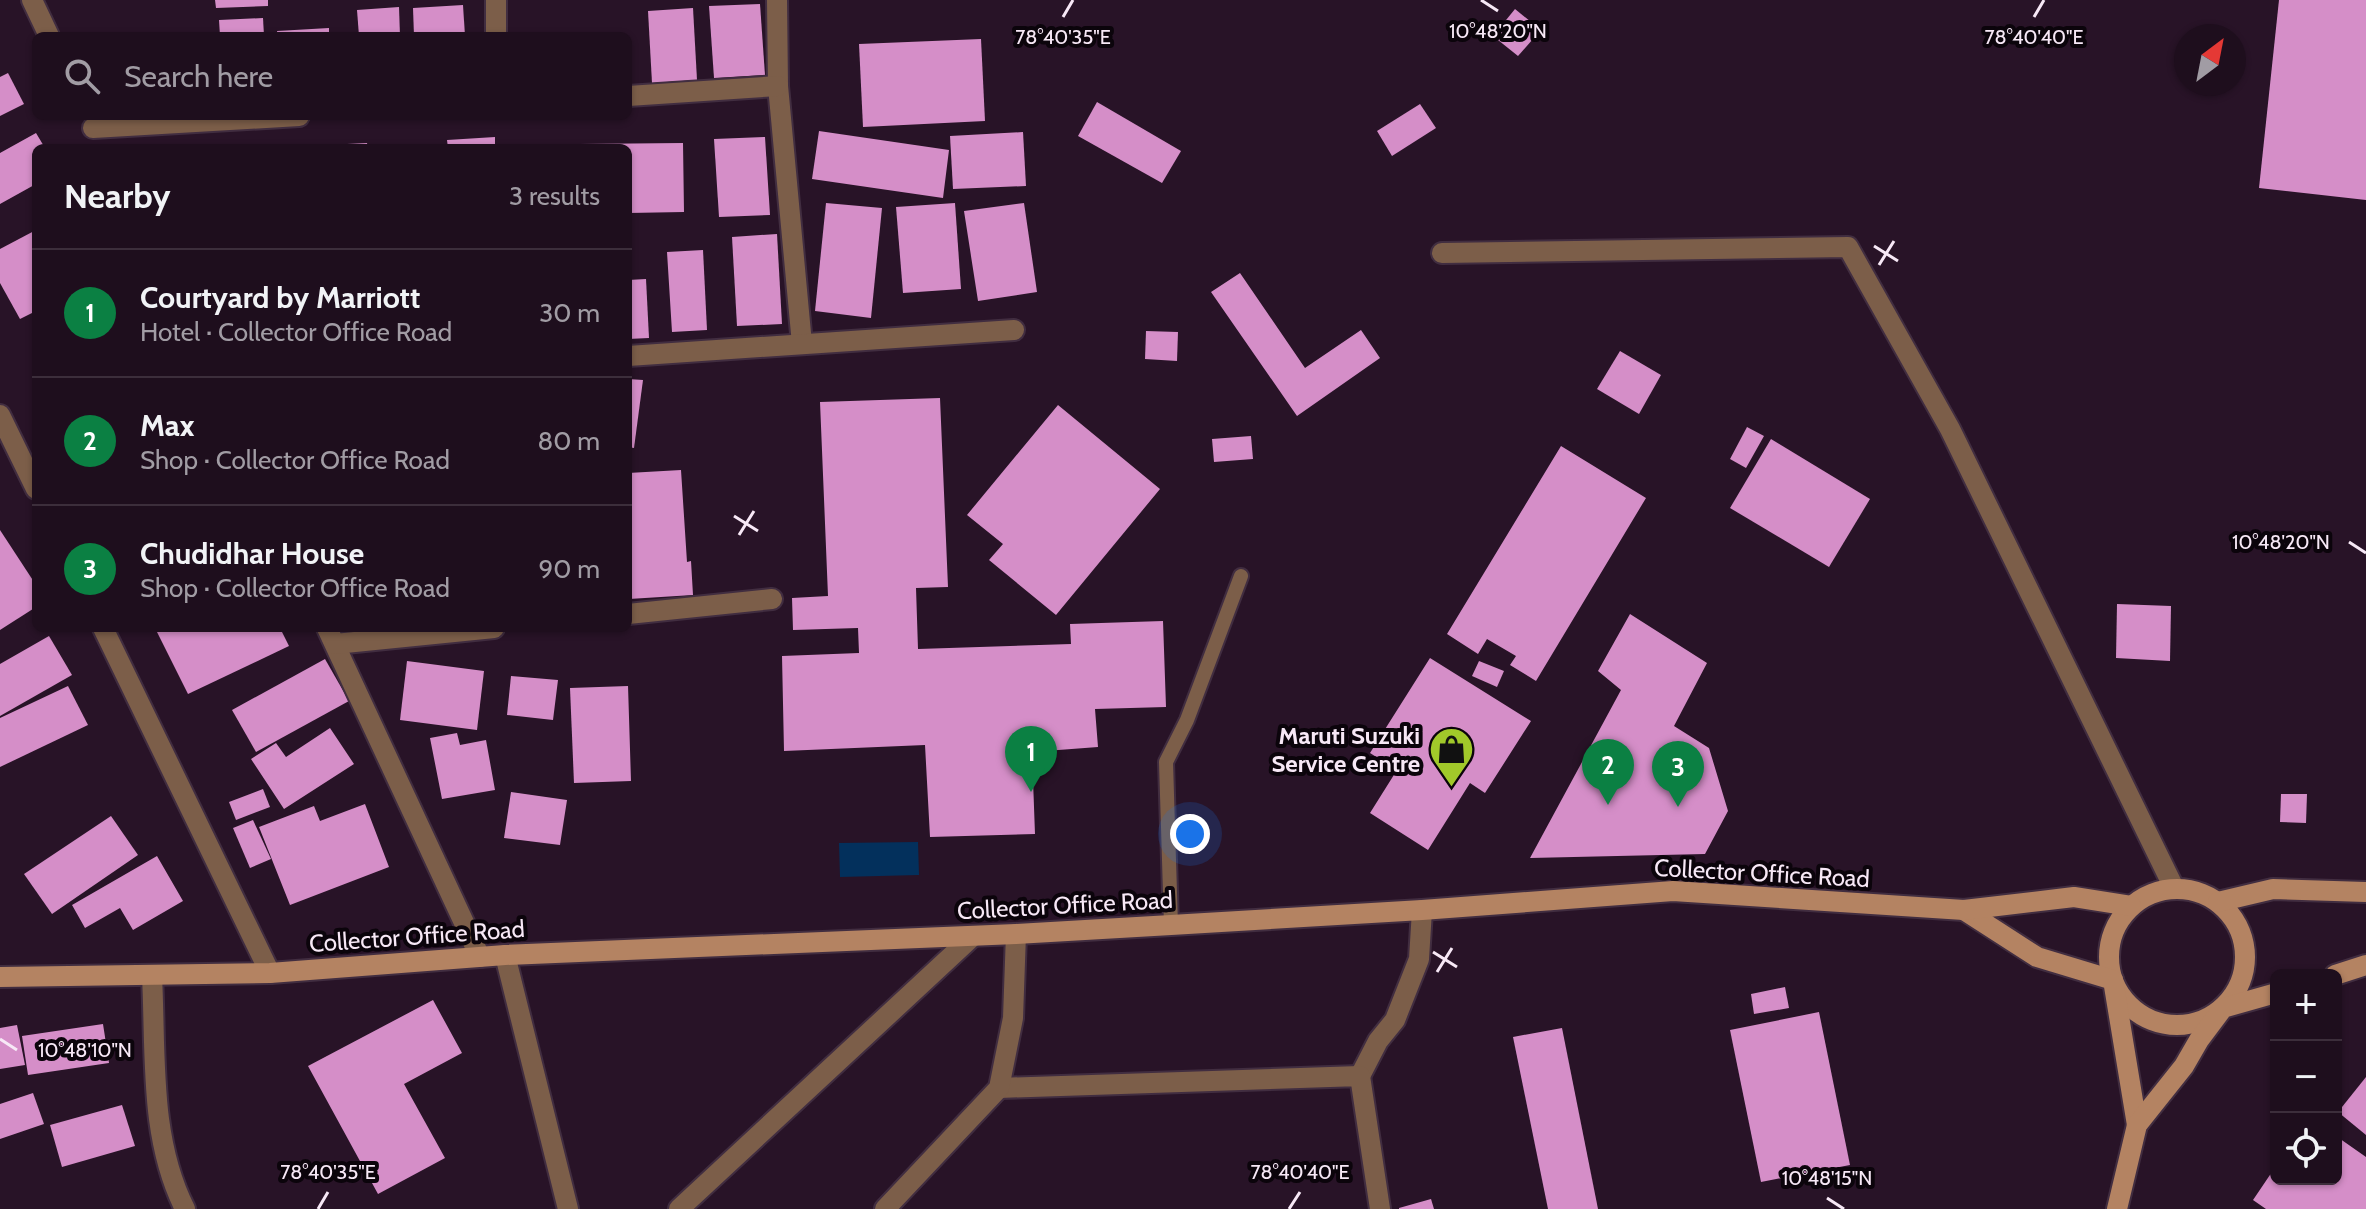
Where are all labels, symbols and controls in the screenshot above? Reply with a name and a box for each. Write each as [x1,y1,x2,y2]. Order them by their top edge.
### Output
text: 10°48'20"N [1449,19,1547,43]
north arrow [2174,24,2246,96]
text: 78°40'35"E [1015,25,1111,49]
text: 78°40'40"E [1984,25,2084,49]
search box [32,32,632,120]
icon: search [60,54,104,98]
text: Search here [124,58,273,95]
text: Nearby [64,175,171,217]
text: 3 results [509,180,600,212]
text: Courtyard by Marriott [140,279,420,316]
text: 1 [85,297,95,329]
text: 30 m [539,297,600,329]
text: Hotel · Collector Office Road [140,316,452,348]
text: Max [140,407,194,444]
text: 2 [83,425,97,457]
text: 80 m [537,425,600,457]
text: Shop · Collector Office Road [140,444,450,476]
text: 10°48'20"N [2232,530,2330,554]
text: Chudidhar House [140,535,364,572]
text: 3 [83,553,97,585]
text: 90 m [538,553,600,585]
text: Shop · Collector Office Road [140,572,450,604]
place label: Maruti Suzuki Service Centre [1271,721,1420,778]
shop icon: Maruti Suzuki Service Centre [1427,725,1475,788]
pin: 1 [1005,726,1057,792]
pin: 2 [1582,739,1634,805]
pin: 3 [1652,741,1704,807]
your location [1170,814,1210,854]
street label: Collector Office Road [1653,853,1871,893]
street label: Collector Office Road [956,885,1174,925]
street label: Collector Office Road [308,914,526,958]
map controls [2270,969,2342,1185]
button: + [2270,969,2342,1041]
text: 10°48'10"N [38,1038,132,1062]
button: − [2270,1041,2342,1113]
button: locate [2270,1113,2342,1185]
text: 78°40'35"E [280,1160,376,1184]
text: 78°40'40"E [1250,1160,1350,1184]
text: 10°48'15"N [1782,1166,1872,1190]

